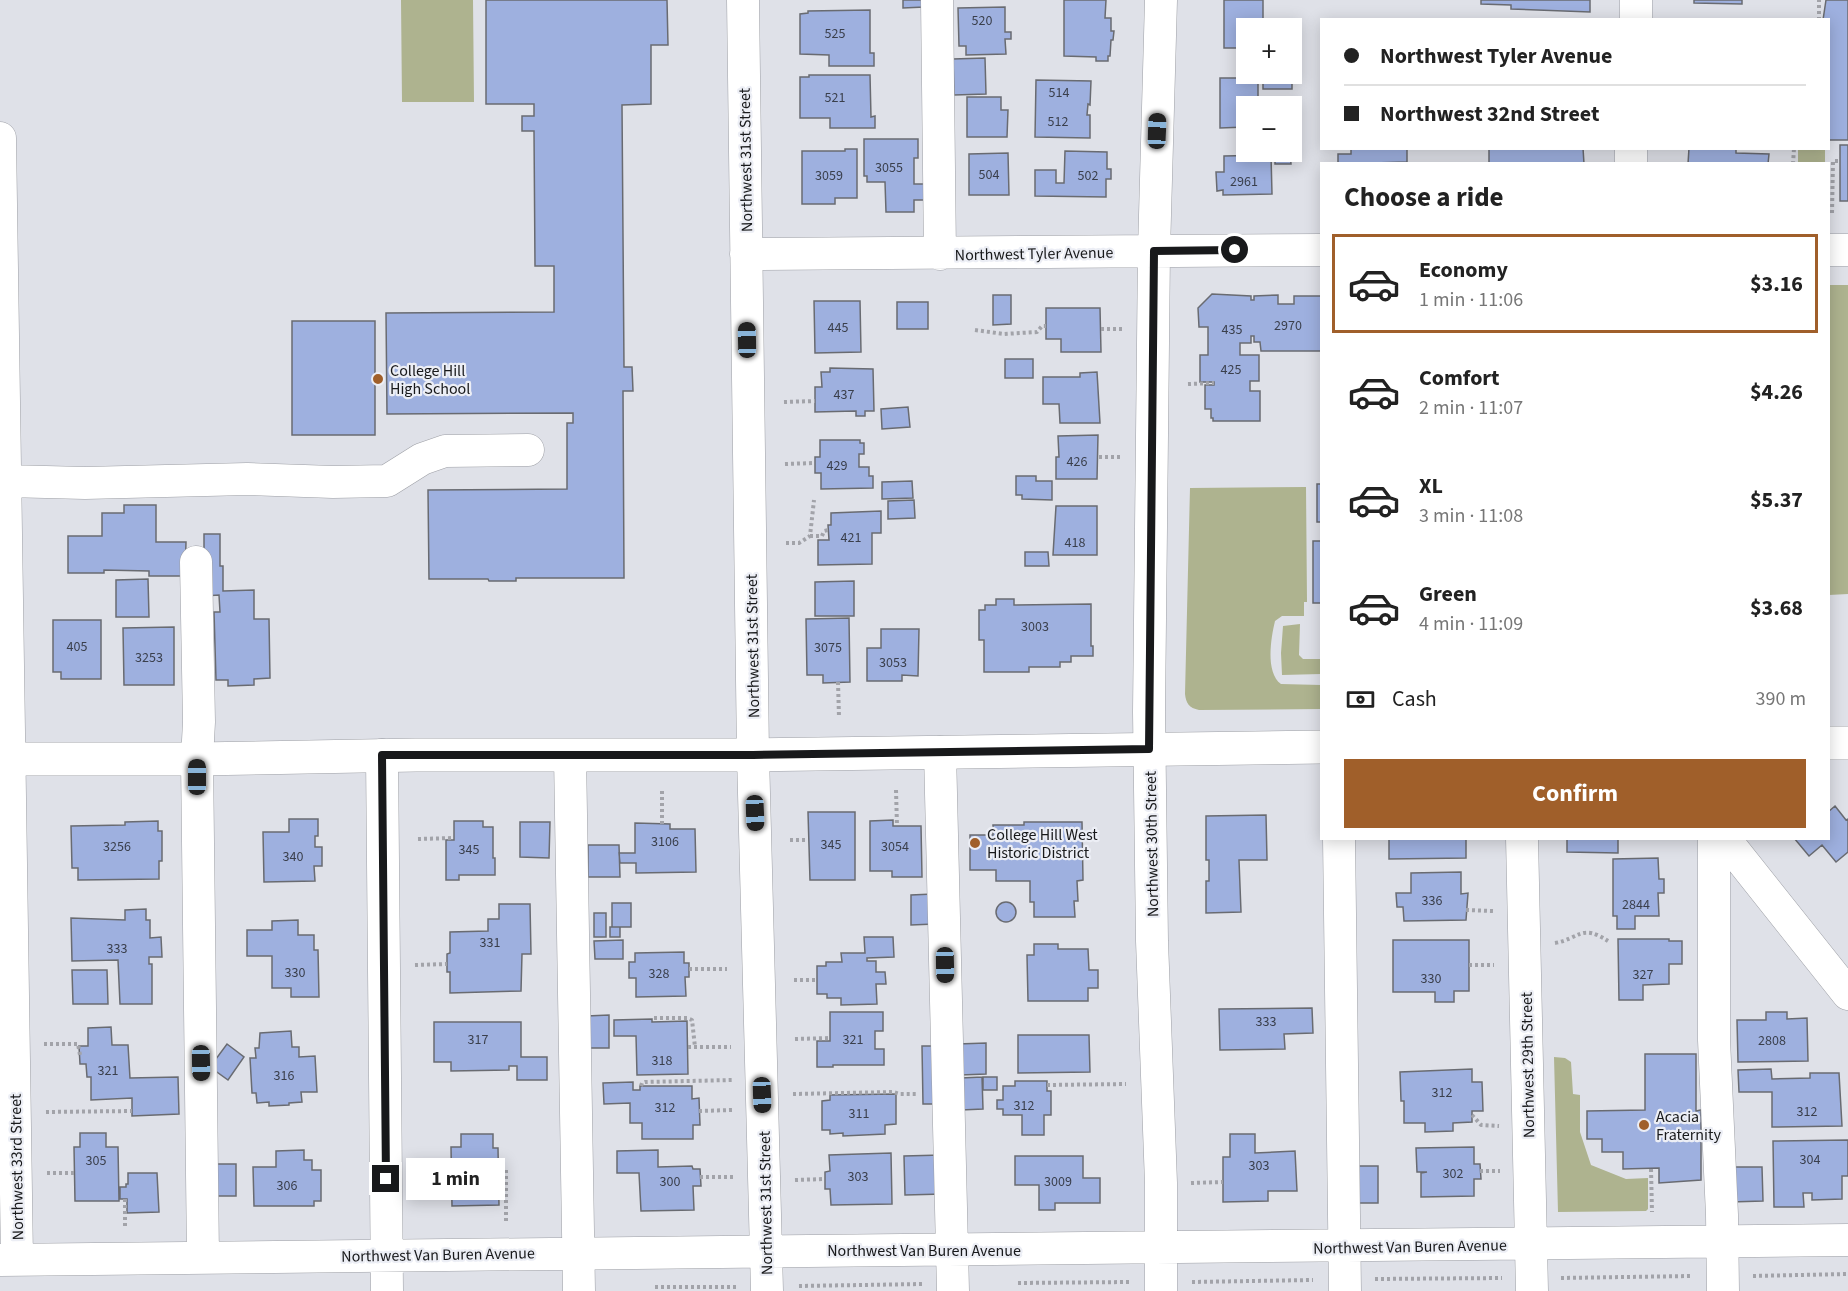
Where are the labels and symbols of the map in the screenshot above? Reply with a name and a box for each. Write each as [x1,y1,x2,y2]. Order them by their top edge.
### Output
house number: 520 [972,11,992,31]
house number: 525 [825,24,845,44]
house number: 514 [1049,83,1069,103]
street label: Northwest 31st Street [734,87,758,232]
house number: 521 [825,88,845,108]
house number: 512 [1048,112,1068,132]
car [1147,113,1167,149]
house number: 3055 [875,158,903,178]
house number: 504 [979,165,999,185]
house number: 3059 [815,166,843,186]
house number: 502 [1078,166,1098,186]
house number: 2961 [1230,172,1258,192]
route start [1221,236,1248,263]
street label: Northwest Tyler Avenue [955,242,1114,266]
house number: 2970 [1274,316,1302,336]
house number: 445 [828,318,848,338]
house number: 435 [1222,320,1242,340]
car [738,322,756,358]
place label: College Hill High School [390,360,470,400]
house number: 425 [1221,360,1241,380]
marker: College Hill High School [371,372,385,386]
house number: 437 [834,385,854,405]
house number: 426 [1067,452,1087,472]
house number: 429 [827,456,847,476]
house number: 421 [841,528,861,548]
house number: 418 [1065,533,1085,553]
street label: Northwest 31st Street [741,573,765,718]
house number: 3003 [1021,617,1049,637]
house number: 405 [67,637,87,657]
house number: 3075 [814,638,842,658]
house number: 3253 [135,648,163,668]
house number: 3053 [879,653,907,673]
car [188,759,206,795]
street label: Northwest 30th Street [1140,770,1164,917]
car [745,795,765,831]
place label: College Hill West Historic District [987,824,1098,864]
house number: 3106 [651,832,679,852]
house number: 345 [821,835,841,855]
marker: College Hill West Historic District [968,836,982,850]
house number: 3256 [103,837,131,857]
house number: 3054 [881,837,909,857]
house number: 345 [459,840,479,860]
house number: 340 [283,847,303,867]
house number: 336 [1422,891,1442,911]
house number: 2844 [1622,895,1650,915]
house number: 331 [480,933,500,953]
house number: 333 [107,939,127,959]
car [936,947,954,983]
house number: 330 [285,963,305,983]
house number: 328 [649,964,669,984]
house number: 327 [1633,965,1653,985]
house number: 330 [1421,969,1441,989]
street label: Northwest 29th Street [1516,991,1540,1138]
house number: 333 [1256,1012,1276,1032]
house number: 317 [468,1030,488,1050]
house number: 321 [843,1030,863,1050]
house number: 2808 [1758,1031,1786,1051]
car [192,1045,210,1081]
house number: 318 [652,1051,672,1071]
house number: 321 [98,1061,118,1081]
house number: 316 [274,1066,294,1086]
car [752,1077,772,1113]
house number: 312 [1432,1083,1452,1103]
street label: Northwest 33rd Street [5,1093,29,1240]
house number: 312 [1014,1096,1034,1116]
house number: 312 [655,1098,675,1118]
house number: 312 [1797,1102,1817,1122]
house number: 311 [849,1104,869,1124]
place label: Acacia Fraternity [1656,1106,1721,1146]
marker: Acacia Fraternity [1637,1118,1651,1132]
street label: Northwest 31st Street [754,1130,778,1275]
house number: 304 [1800,1150,1820,1170]
house number: 305 [86,1151,106,1171]
house number: 303 [1249,1156,1269,1176]
callout: 1 min [407,1158,506,1200]
house number: 302 [1443,1164,1463,1184]
route end [372,1165,399,1192]
house number: 303 [848,1167,868,1187]
house number: 300 [660,1172,680,1192]
house number: 3009 [1044,1172,1072,1192]
house number: 306 [277,1176,297,1196]
street label: Northwest Van Buren Avenue [1313,1234,1507,1260]
street label: Northwest Van Buren Avenue [827,1240,1021,1262]
street label: Northwest Van Buren Avenue [341,1242,535,1268]

